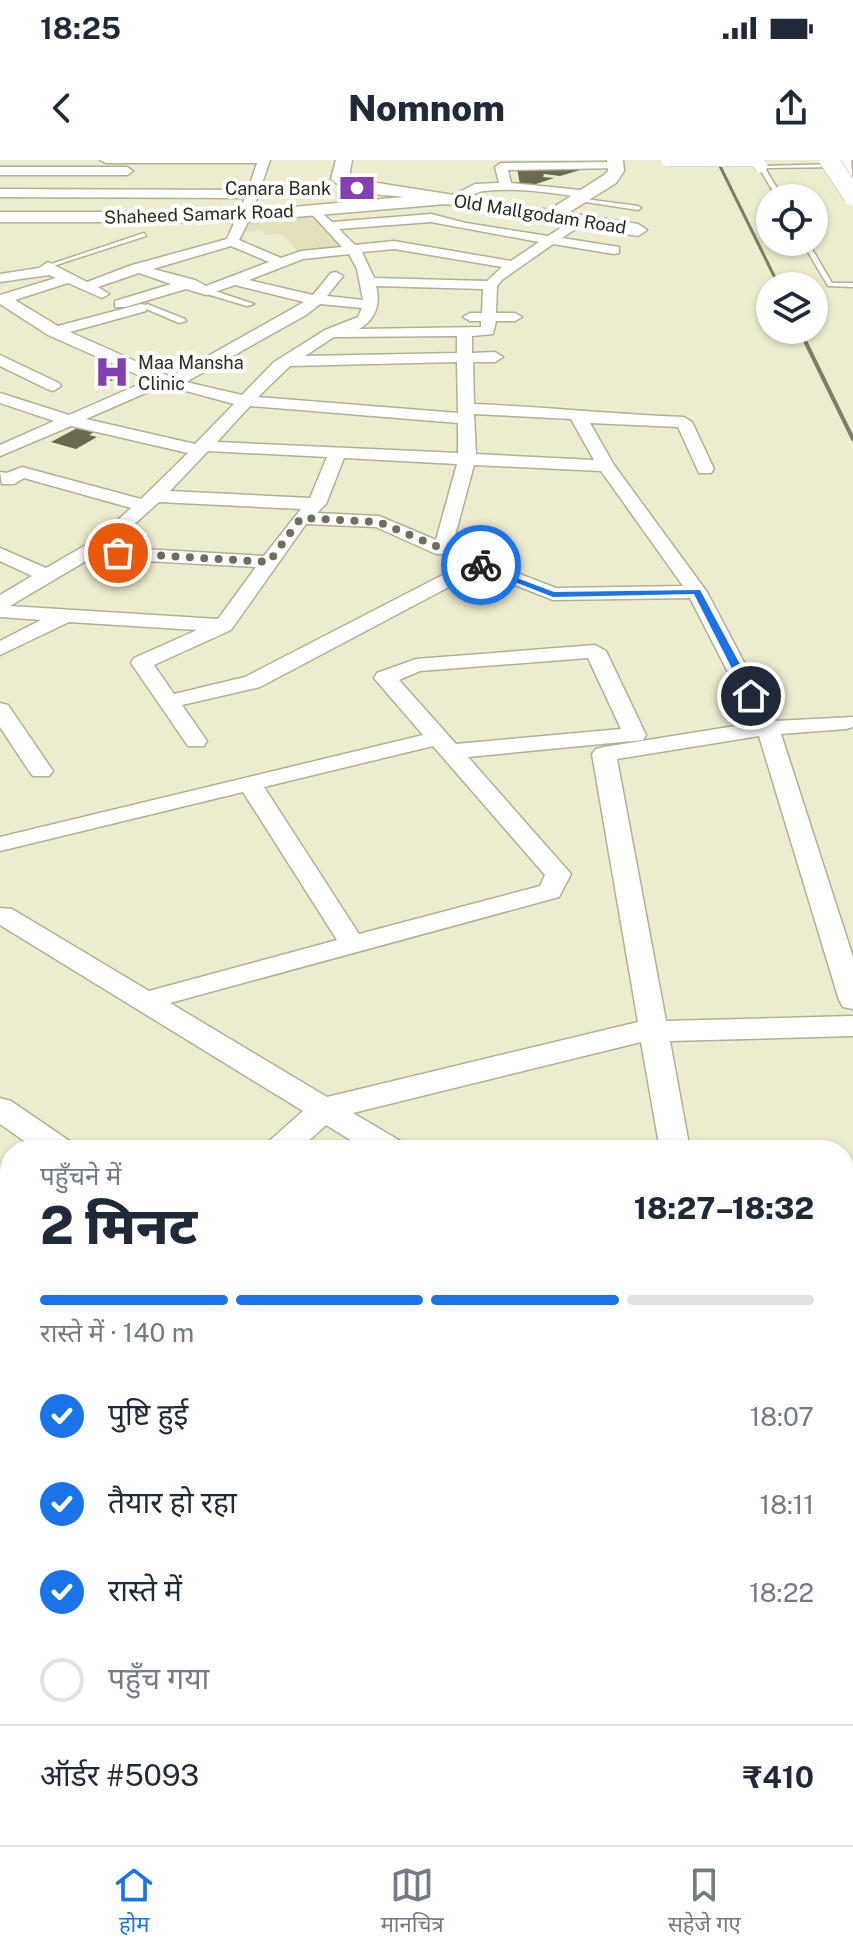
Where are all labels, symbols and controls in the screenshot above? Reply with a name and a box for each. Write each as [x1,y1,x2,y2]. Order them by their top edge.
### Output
text: 18:25 [40,10,121,46]
icon: back [40,86,84,130]
icon: share [769,86,813,130]
text: Nomnom [348,87,505,129]
bank icon: Canara Bank [338,169,376,207]
place label: Canara Bank [225,178,331,199]
map controls [756,184,828,344]
button: locate [756,184,828,256]
street label: Old Mallgodam Road [452,190,628,238]
street label: Shaheed Samark Road [104,200,294,228]
button: layers [756,272,828,344]
place label: Maa Mansha Clinic [138,352,244,394]
hospital icon: Maa Mansha Clinic [93,353,131,391]
pin [84,519,152,587]
courier [441,525,521,605]
icon: bag [96,531,140,575]
icon: bike [459,543,503,587]
pin [717,662,785,730]
icon: home [729,674,773,718]
text: पहुँचने में [40,1160,121,1191]
text: 18:27–18:32 [634,1190,814,1226]
text: 2 मिनट [40,1195,197,1256]
text: रास्ते में · 140 m [40,1317,194,1348]
icon: check [40,1394,84,1438]
text: पुष्टि हुई [108,1396,188,1432]
text: 18:07 [750,1401,814,1432]
icon: check [40,1482,84,1526]
text: तैयार हो रहा [108,1484,237,1520]
text: 18:11 [760,1489,814,1520]
icon: check [40,1570,84,1614]
text: रास्ते में [108,1572,182,1608]
text: 18:22 [749,1577,814,1608]
text: पहुँच गया [108,1660,209,1696]
text: ऑर्डर #5093 [40,1757,199,1793]
text: ₹410 [743,1759,814,1795]
tab: होम [112,1863,156,1941]
tab: मानचित्र [381,1863,444,1941]
tab: सहेजे गए [668,1863,741,1941]

